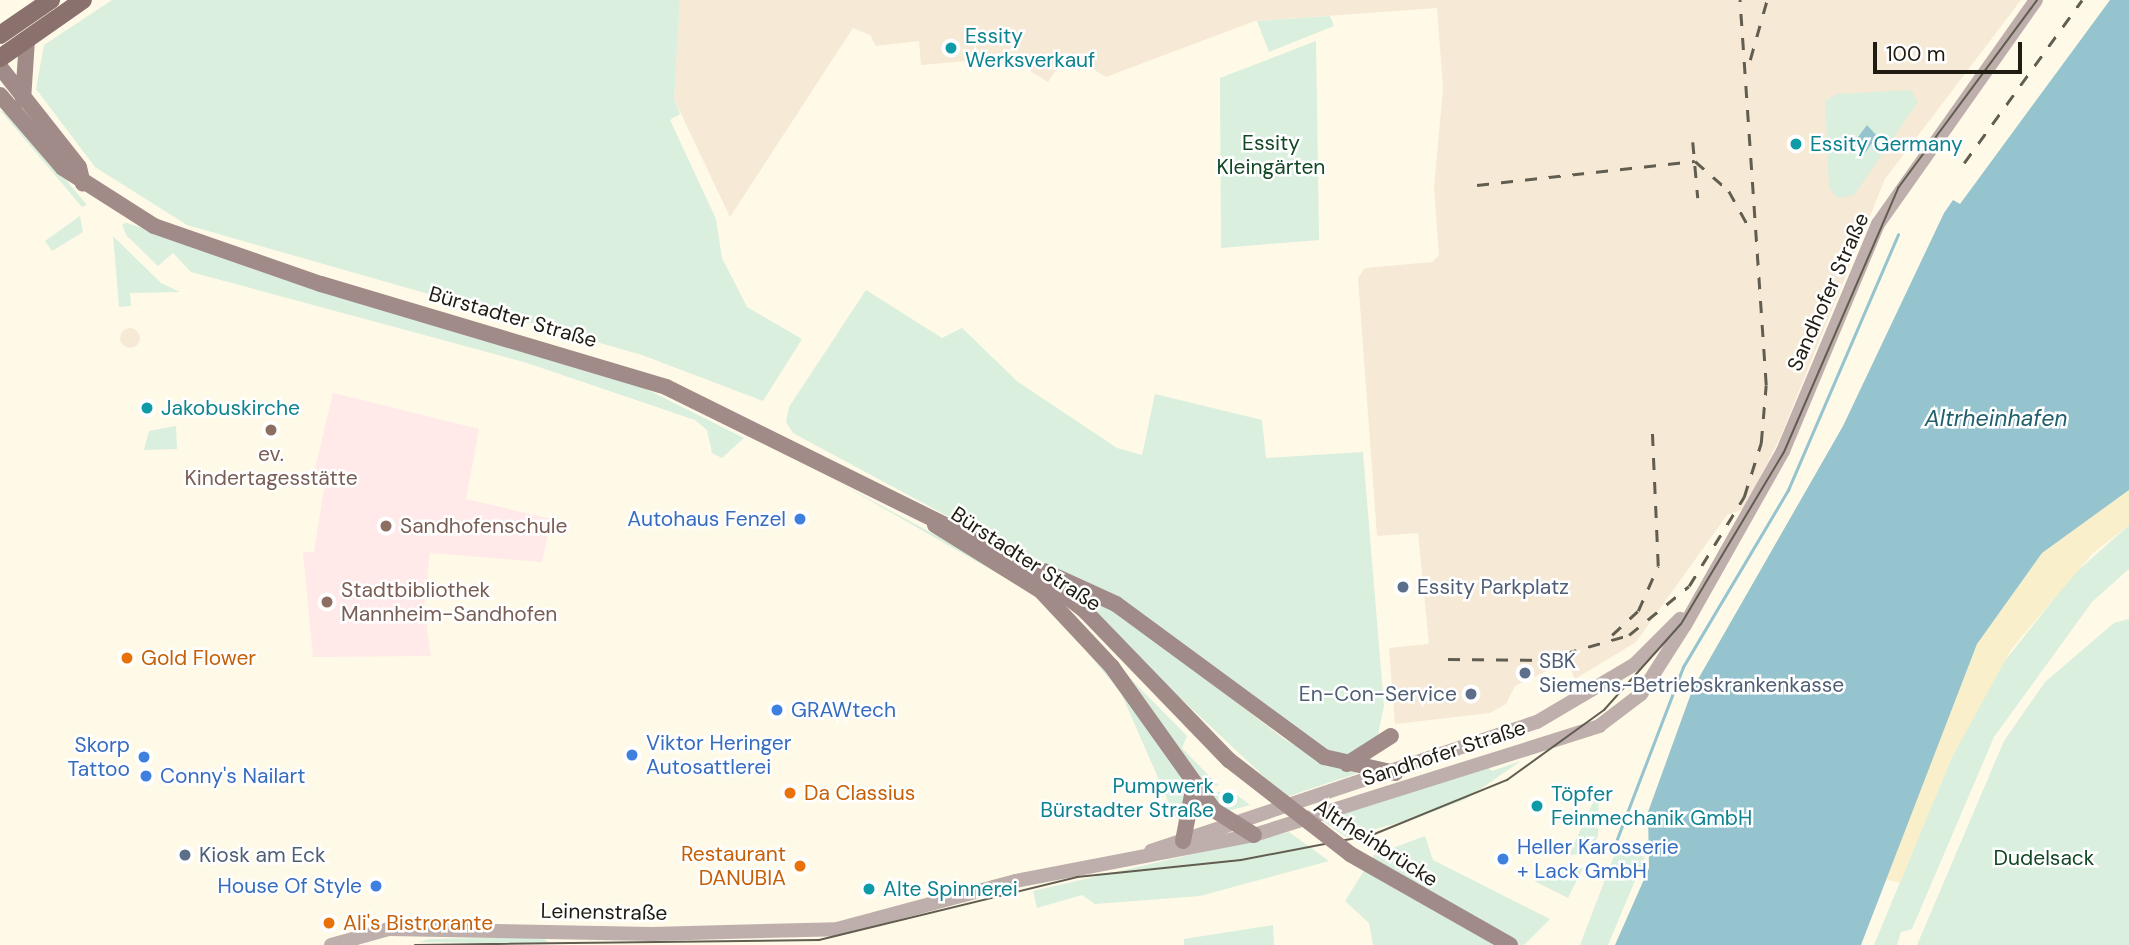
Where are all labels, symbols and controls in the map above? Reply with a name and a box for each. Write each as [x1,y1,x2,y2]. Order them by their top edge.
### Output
place label: Essity Werksverkauf [965,23,1095,73]
scale bar [1877,28,2026,72]
marker: Essity Werksverkauf [943,40,959,56]
text: 100 m [1886,40,1946,68]
park label: Essity Kleingärten [1217,130,1325,180]
place label: Essity Germany [1810,131,1963,157]
marker: Essity Germany [1788,136,1804,152]
street label: Sandhofer Straße [1782,209,1874,375]
street label: Bürstadter Straße [426,281,600,353]
place label: Jakobuskirche [161,395,300,421]
marker: Jakobuskirche [139,400,155,416]
water label: Altrheinhafen [1924,404,2068,432]
marker: ev. Kindertagesstätte [263,422,279,438]
place label: ev. Kindertagesstätte [184,441,358,491]
street label: Bürstadter Straße [946,501,1106,617]
place label: Autohaus Fenzel [627,506,786,532]
marker: Autohaus Fenzel [792,511,808,527]
place label: Sandhofenschule [400,513,567,539]
marker: Sandhofenschule [378,518,394,534]
place label: Essity Parkplatz [1417,574,1569,600]
place label: Stadtbibliothek Mannheim-Sandhofen [341,577,557,627]
marker: Essity Parkplatz [1395,579,1411,595]
marker: Stadtbibliothek Mannheim-Sandhofen [319,594,335,610]
place label: Gold Flower [141,645,256,671]
place label: SBK Siemens-Betriebskrankenkasse [1539,648,1844,698]
marker: Gold Flower [119,650,135,666]
marker: SBK Siemens-Betriebskrankenkasse [1517,665,1533,681]
place label: En-Con-Service [1299,681,1457,707]
marker: En-Con-Service [1463,686,1479,702]
place label: GRAWtech [791,697,896,723]
marker: GRAWtech [769,702,785,718]
street label: Sandhofer Straße [1359,715,1529,791]
place label: Viktor Heringer Autosattlerei [646,730,792,780]
place label: Skorp Tattoo [68,732,130,782]
marker: Viktor Heringer Autosattlerei [624,747,640,763]
marker: Skorp Tattoo [136,749,152,765]
place label: Conny's Nailart [160,763,306,789]
marker: Conny's Nailart [138,768,154,784]
place label: Pumpwerk Bürstadter Straße [1040,773,1214,823]
place label: Da Classius [804,780,915,806]
place label: Töpfer Feinmechanik GmbH [1551,781,1752,831]
marker: Da Classius [782,785,798,801]
marker: Pumpwerk Bürstadter Straße [1220,790,1236,806]
street label: Altrheinbrücke [1309,794,1443,892]
marker: Töpfer Feinmechanik GmbH [1529,798,1545,814]
place label: Heller Karosserie + Lack GmbH [1517,834,1679,884]
place label: Restaurant DANUBIA [681,841,786,891]
place label: Kiosk am Eck [199,842,326,868]
park label: Dudelsack [1994,845,2094,871]
marker: Kiosk am Eck [177,847,193,863]
marker: Heller Karosserie + Lack GmbH [1495,851,1511,867]
marker: Restaurant DANUBIA [792,858,808,874]
place label: House Of Style [217,873,362,899]
place label: Alte Spinnerei [883,876,1018,902]
marker: House Of Style [368,878,384,894]
marker: Alte Spinnerei [861,881,877,897]
street label: Leinenstraße [540,898,668,926]
place label: Ali's Bistrorante [343,910,493,936]
marker: Ali's Bistrorante [321,915,337,931]

